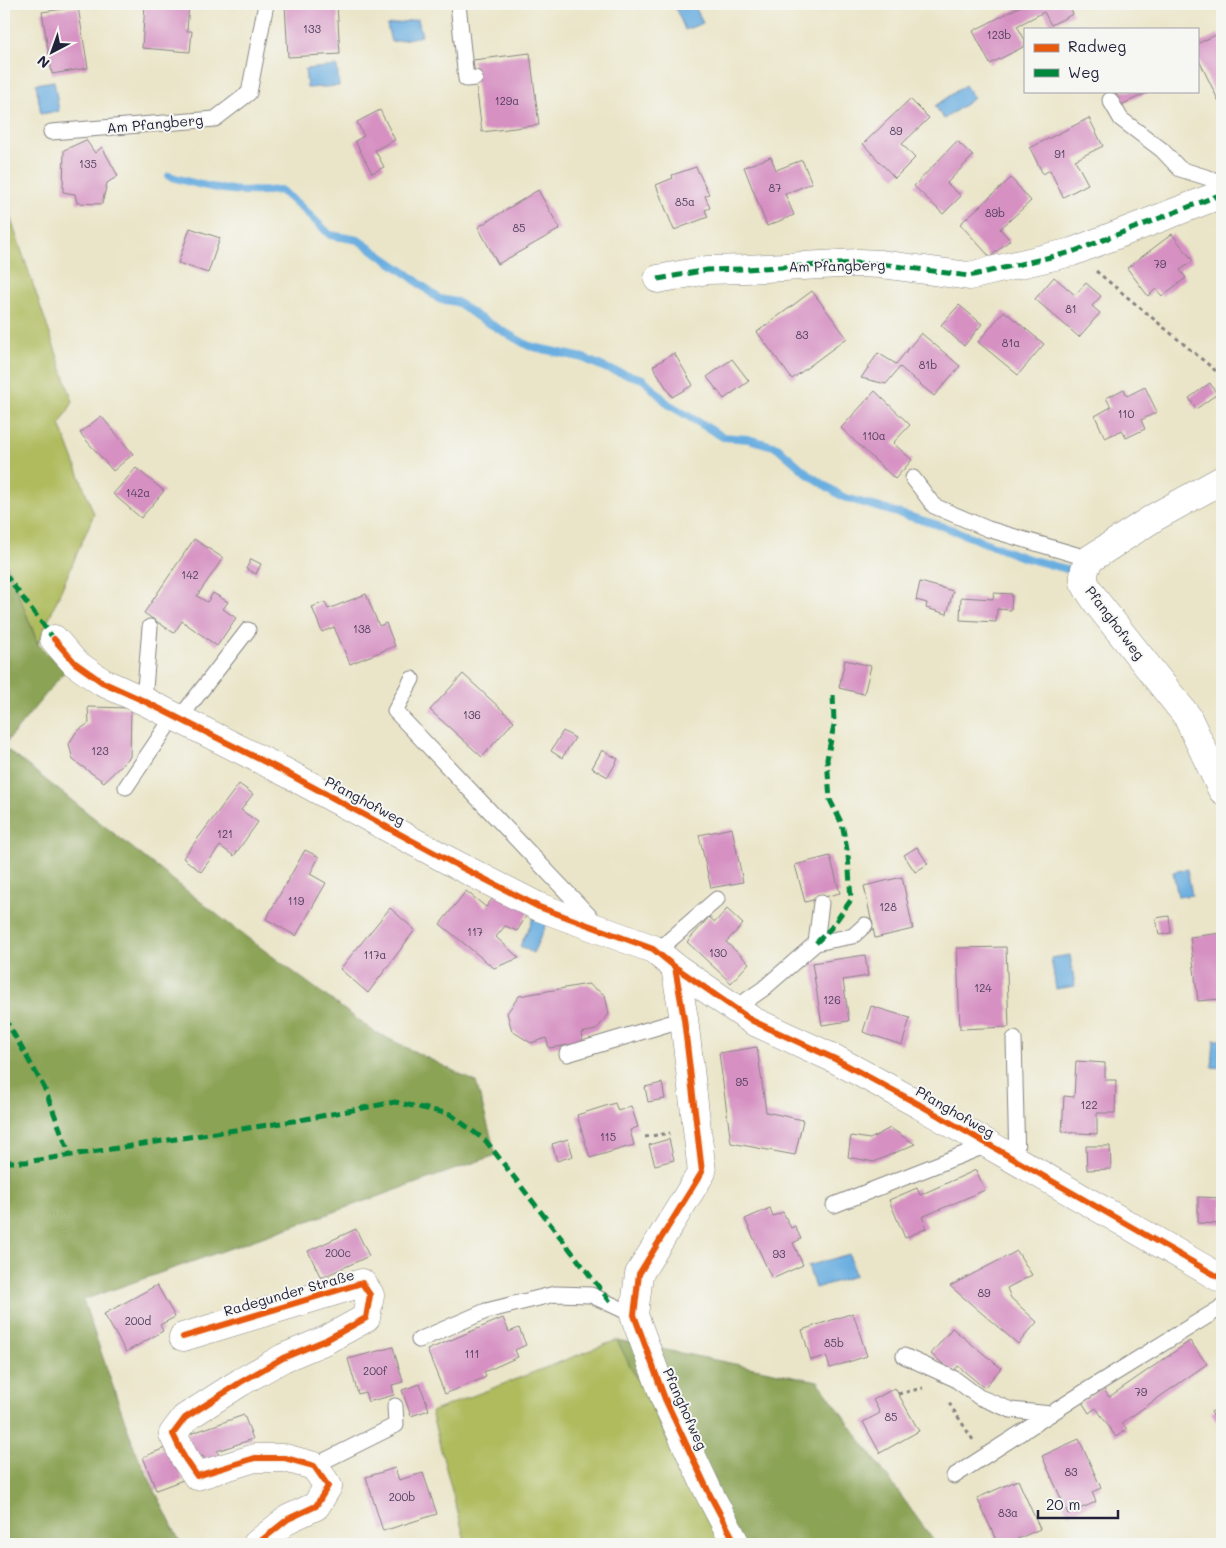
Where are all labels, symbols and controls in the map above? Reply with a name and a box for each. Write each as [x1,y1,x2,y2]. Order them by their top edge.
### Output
house number: 133 [303,21,321,36]
house number: 123b [987,27,1011,42]
north arrow [28,28,78,78]
legend [1024,28,1198,92]
text: Radweg [1068,36,1126,56]
text: N [33,52,53,73]
text: Weg [1068,62,1099,82]
house number: 129a [495,93,519,108]
street label: Am Pfangberg [106,110,204,137]
house number: 89 [889,123,903,138]
house number: 91 [1054,146,1066,161]
house number: 135 [79,156,97,171]
house number: 87 [769,180,781,195]
house number: 85a [675,194,695,209]
house number: 89b [985,205,1005,220]
house number: 85 [512,220,526,235]
street label: Am Pfangberg [789,255,885,276]
house number: 79 [1154,256,1167,271]
house number: 81 [1065,301,1077,316]
house number: 83 [795,327,809,342]
house number: 81a [1002,335,1020,350]
house number: 81b [919,357,937,372]
house number: 110 [1118,406,1135,421]
house number: 110a [862,428,886,443]
house number: 142a [126,485,150,500]
house number: 142 [181,567,199,582]
street label: Pfanghofweg [1081,582,1149,664]
house number: 138 [353,621,371,636]
house number: 136 [463,707,481,722]
house number: 123 [91,743,109,758]
street label: Pfanghofweg [322,772,409,830]
house number: 121 [217,826,233,841]
house number: 119 [288,893,305,908]
house number: 128 [879,899,897,914]
house number: 117 [467,924,483,939]
house number: 130 [709,945,727,960]
house number: 117a [364,947,387,962]
house number: 124 [974,980,992,995]
house number: 126 [823,992,841,1007]
house number: 95 [736,1074,748,1089]
street label: Pfanghofweg [912,1081,998,1142]
house number: 122 [1080,1097,1098,1112]
house number: 115 [600,1129,616,1144]
house number: 200c [325,1245,351,1260]
house number: 93 [773,1246,786,1261]
street label: Radegunder Straße [221,1265,356,1320]
house number: 89 [977,1285,991,1300]
house number: 200d [125,1313,151,1328]
house number: 85b [824,1335,844,1350]
house number: 111 [465,1346,479,1361]
house number: 200f [363,1363,388,1378]
street label: Pfanghofweg [659,1365,712,1453]
house number: 79 [1135,1384,1148,1399]
house number: 85 [884,1409,898,1424]
house number: 83 [1064,1464,1078,1479]
scale bar [1038,1488,1118,1520]
house number: 200b [389,1489,415,1504]
text: 20 m [1046,1494,1080,1514]
house number: 83a [998,1505,1018,1520]

